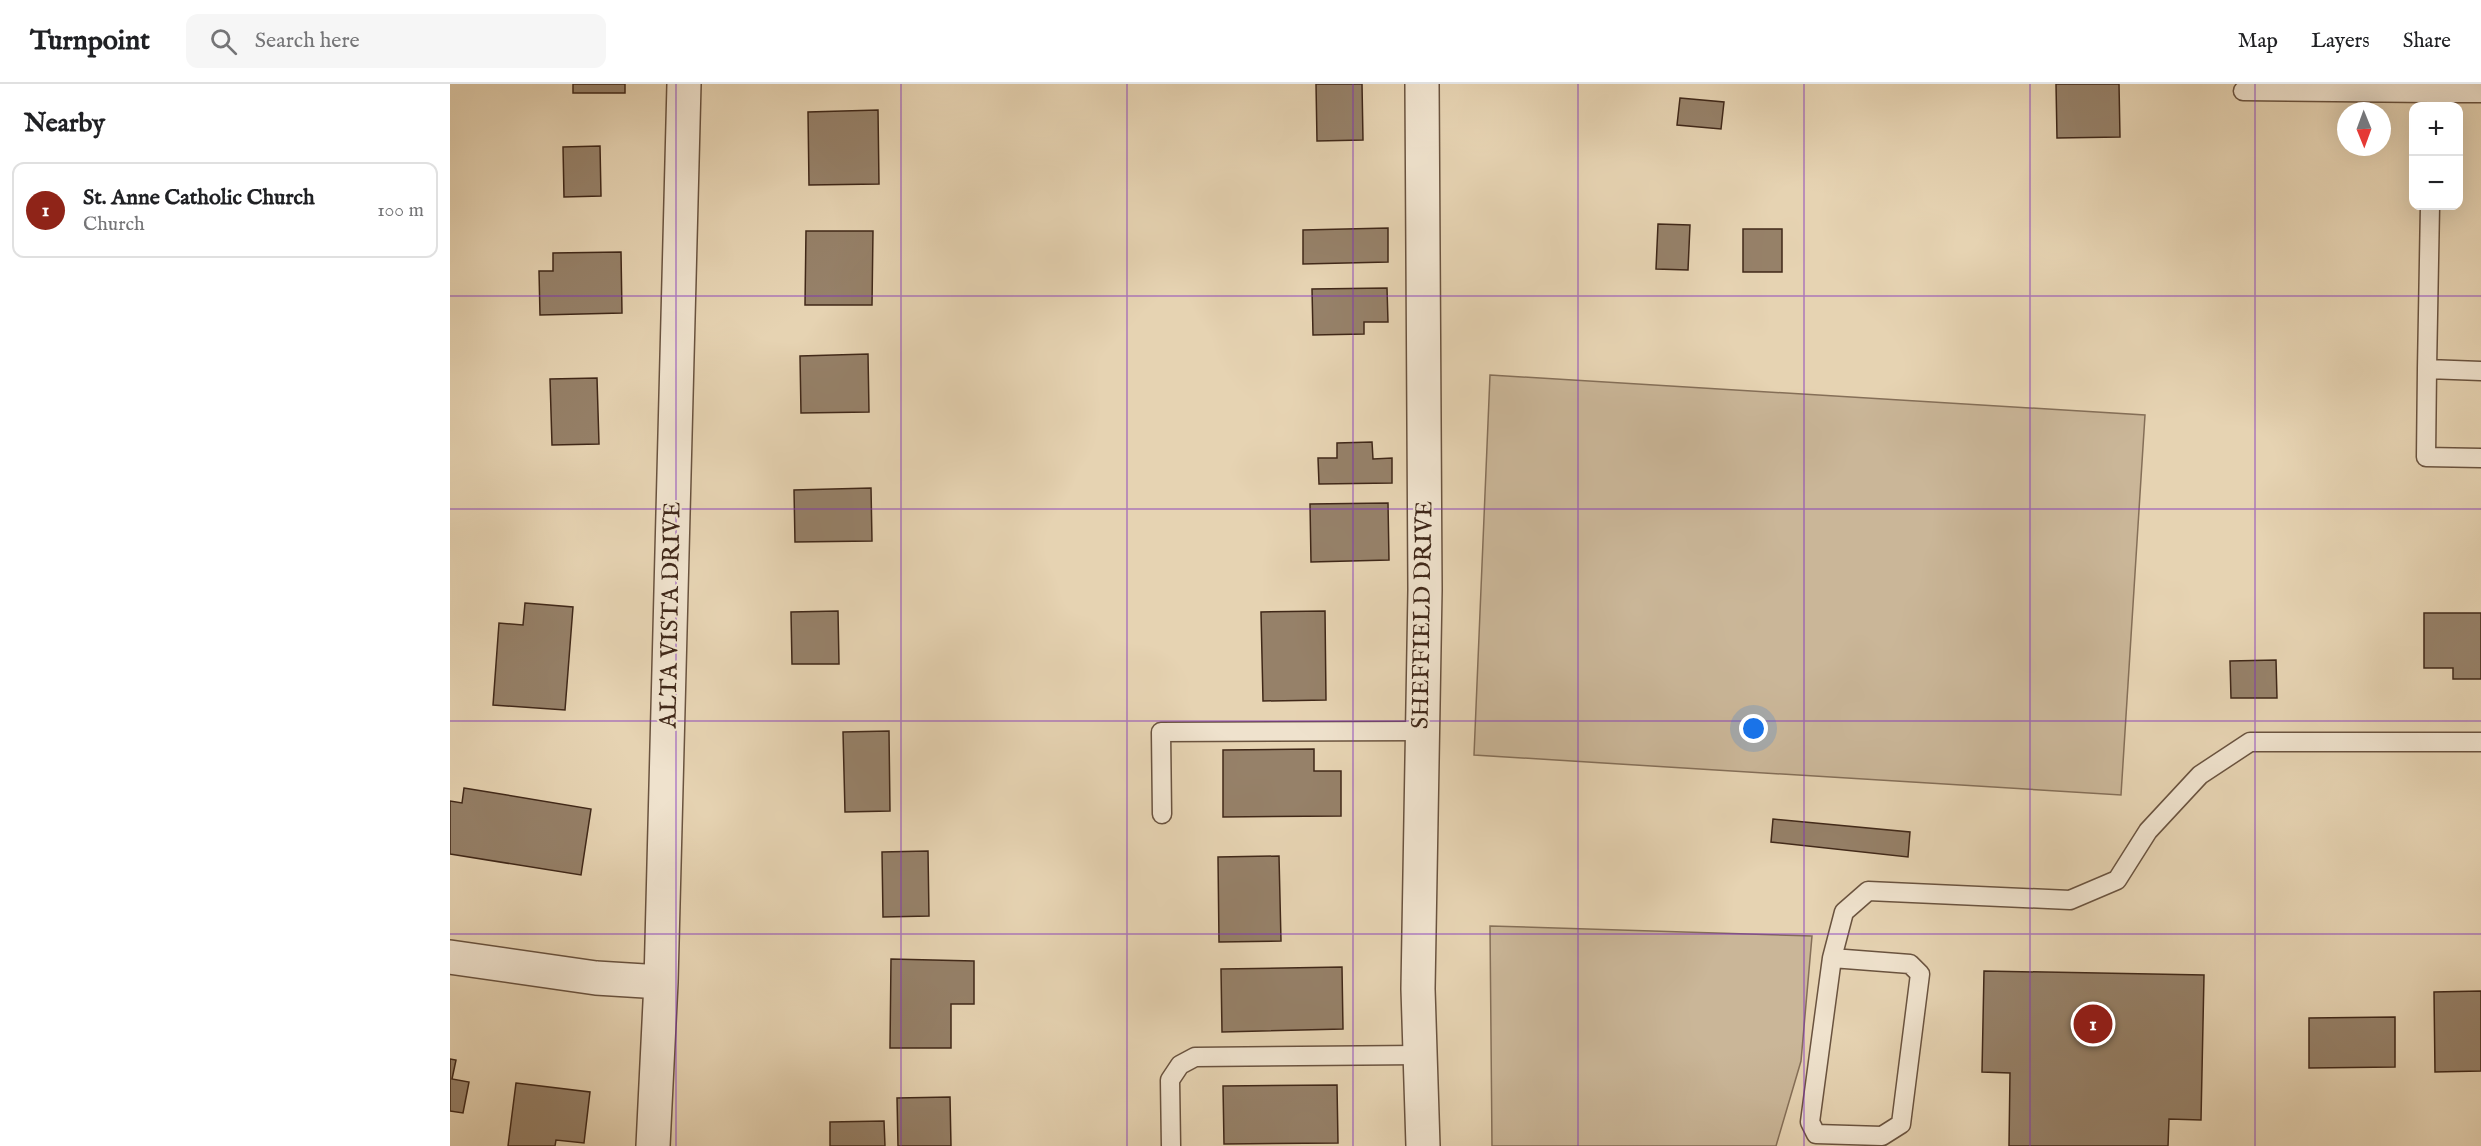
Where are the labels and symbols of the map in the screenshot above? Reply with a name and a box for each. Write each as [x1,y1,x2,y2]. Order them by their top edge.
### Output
north arrow [2337,102,2391,156]
street label: ALTA VISTA DRIVE [654,501,688,730]
street label: SHEFFIELD DRIVE [1406,501,1440,729]
your location [1739,714,1768,743]
pin: 1 [2074,1002,2112,1046]

